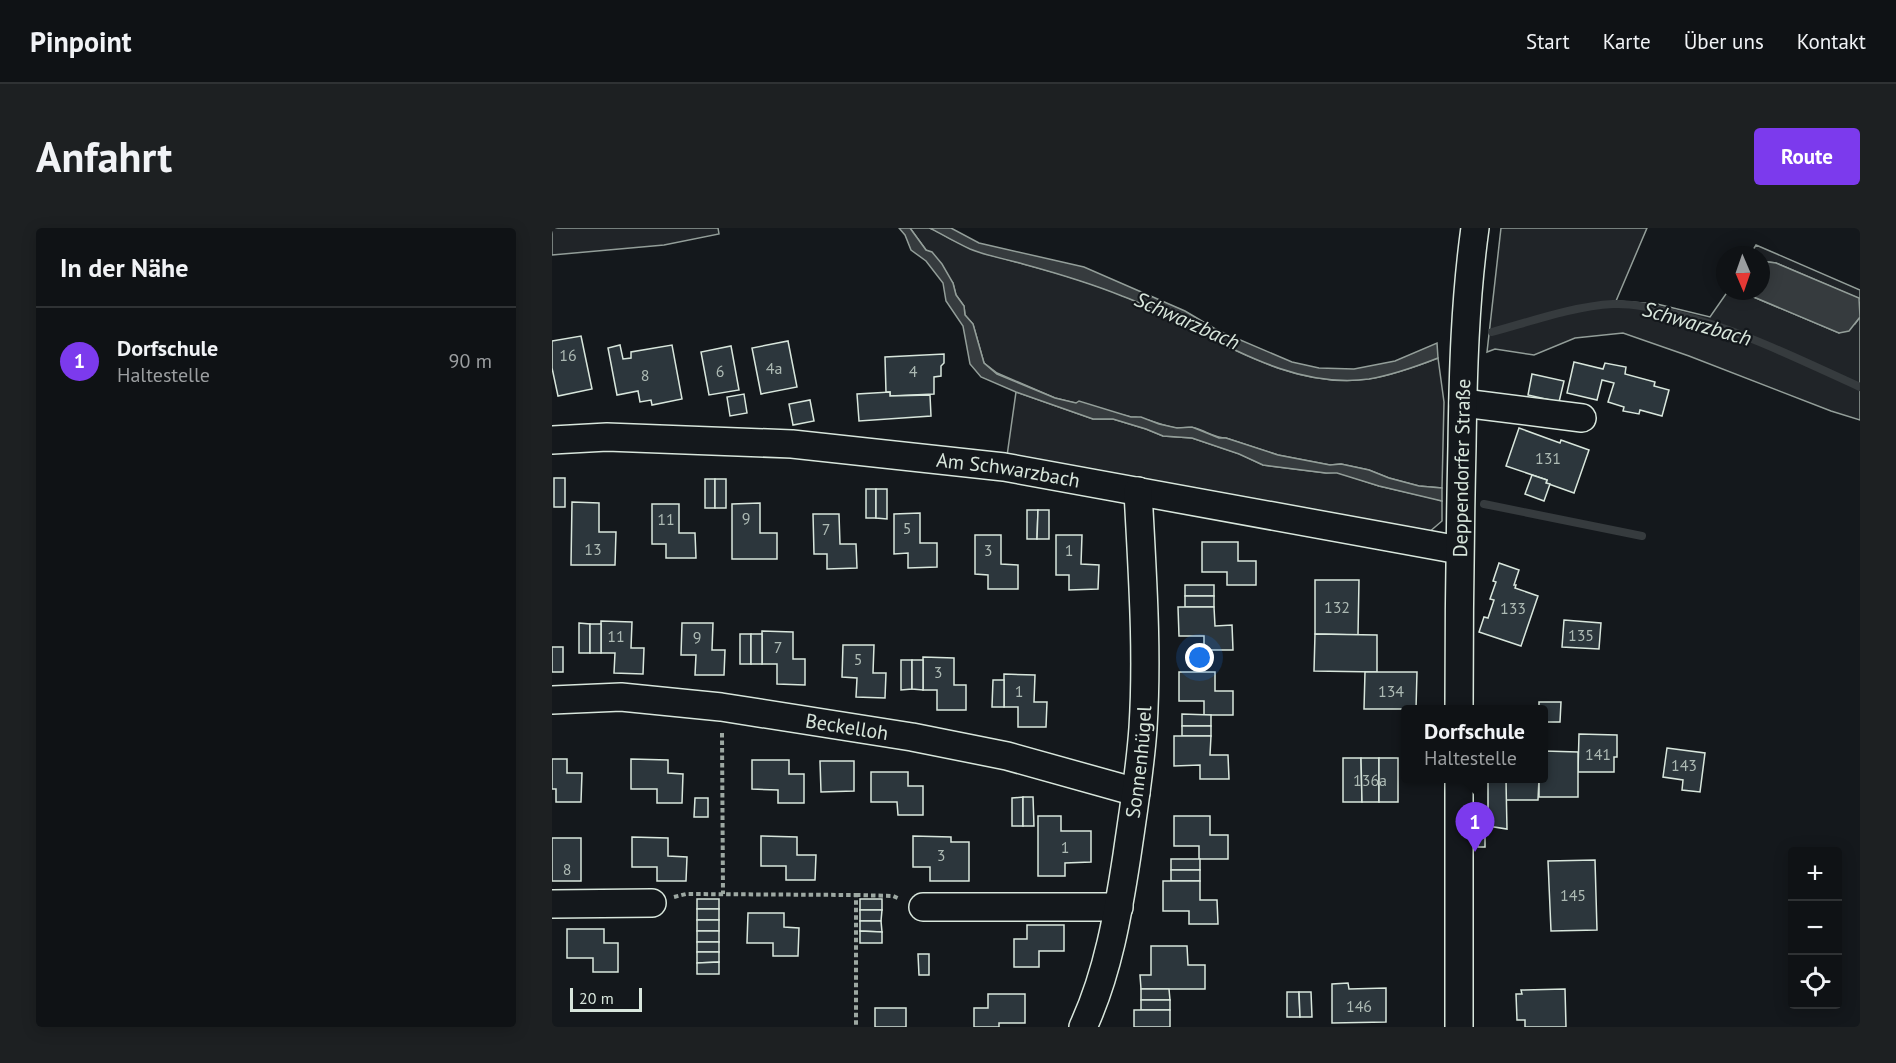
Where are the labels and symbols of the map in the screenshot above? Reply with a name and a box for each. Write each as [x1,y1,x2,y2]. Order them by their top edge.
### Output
north arrow [1716,246,1770,300]
water label: Schwarzbach [1131,285,1244,356]
water label: Schwarzbach [1640,295,1755,352]
house number: 16 [559,345,577,365]
house number: 4a [766,358,782,378]
house number: 6 [716,361,724,381]
house number: 4 [909,361,918,381]
house number: 8 [641,365,649,385]
street label: Deppendorfer Straße [1447,378,1476,558]
street label: Am Schwarzbach [935,447,1082,494]
house number: 131 [1535,448,1561,468]
house number: 9 [742,508,750,528]
house number: 11 [657,509,675,529]
house number: 5 [903,518,911,538]
house number: 7 [822,519,830,539]
house number: 13 [584,539,602,559]
house number: 3 [984,540,992,560]
house number: 1 [1065,540,1073,560]
house number: 132 [1324,597,1350,617]
house number: 133 [1500,598,1526,618]
house number: 135 [1568,625,1594,645]
house number: 11 [607,626,625,646]
house number: 9 [693,627,701,647]
house number: 7 [774,637,782,657]
your location [1185,643,1214,672]
house number: 5 [854,649,862,669]
house number: 3 [934,662,942,682]
house number: 1 [1015,681,1023,701]
house number: 134 [1378,681,1404,701]
street label: Sonnenhügel [1120,705,1157,820]
street label: Beckelloh [804,707,890,746]
house number: 141 [1585,744,1611,764]
house number: 143 [1671,755,1697,775]
house number: 136a [1353,770,1387,790]
pin: 1 [1456,802,1494,852]
house number: 1 [1061,837,1069,857]
house number: 3 [937,845,945,865]
house number: 8 [563,859,571,879]
house number: 145 [1560,885,1586,905]
scale bar [570,985,642,1012]
house number: 146 [1346,996,1372,1016]

